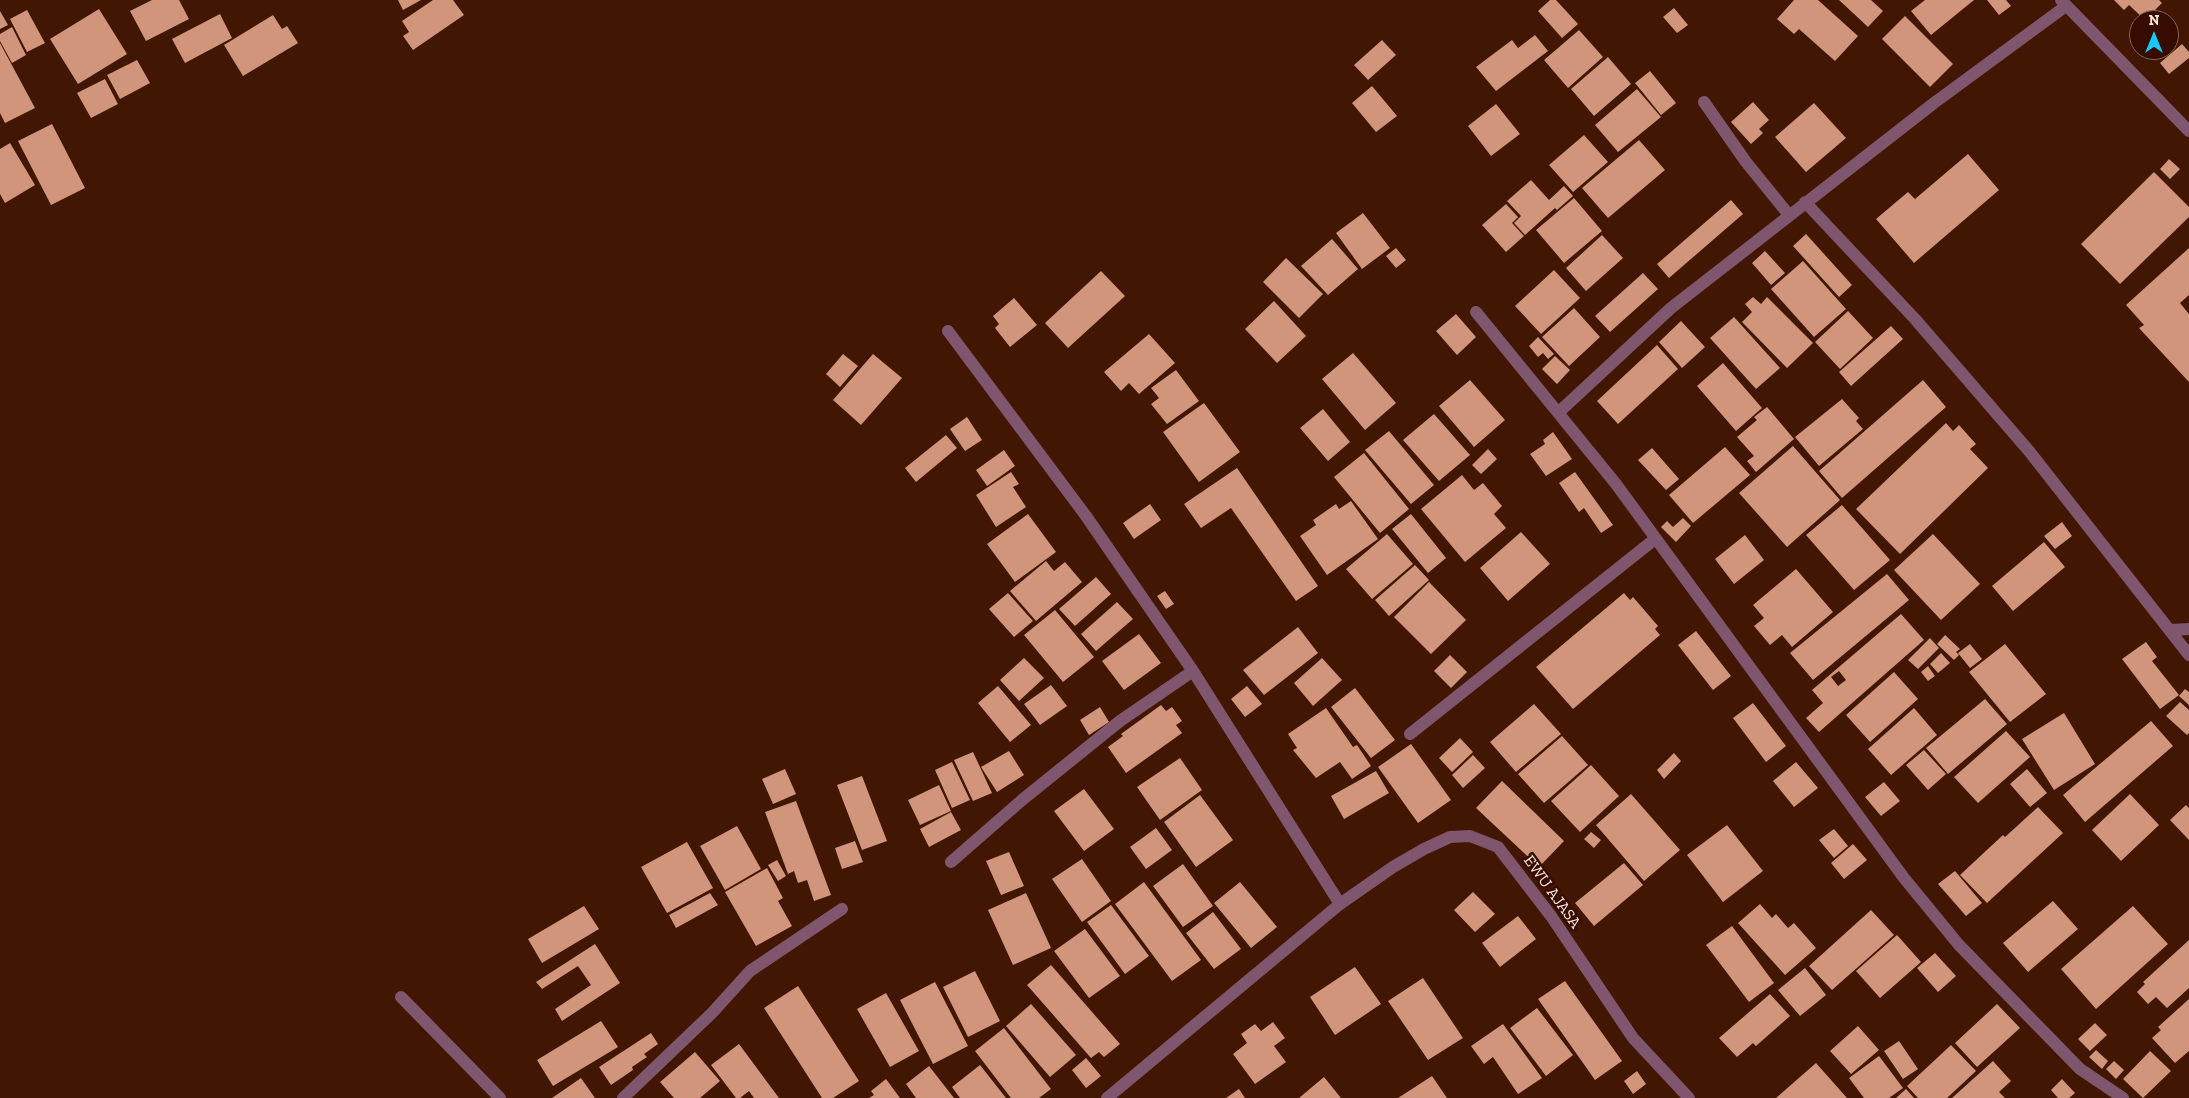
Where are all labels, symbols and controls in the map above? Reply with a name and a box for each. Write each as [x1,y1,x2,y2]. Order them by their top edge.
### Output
north arrow [2129,10,2179,60]
text: N [2149,12,2159,29]
street label: EWU AJASA [1519,852,1585,932]

